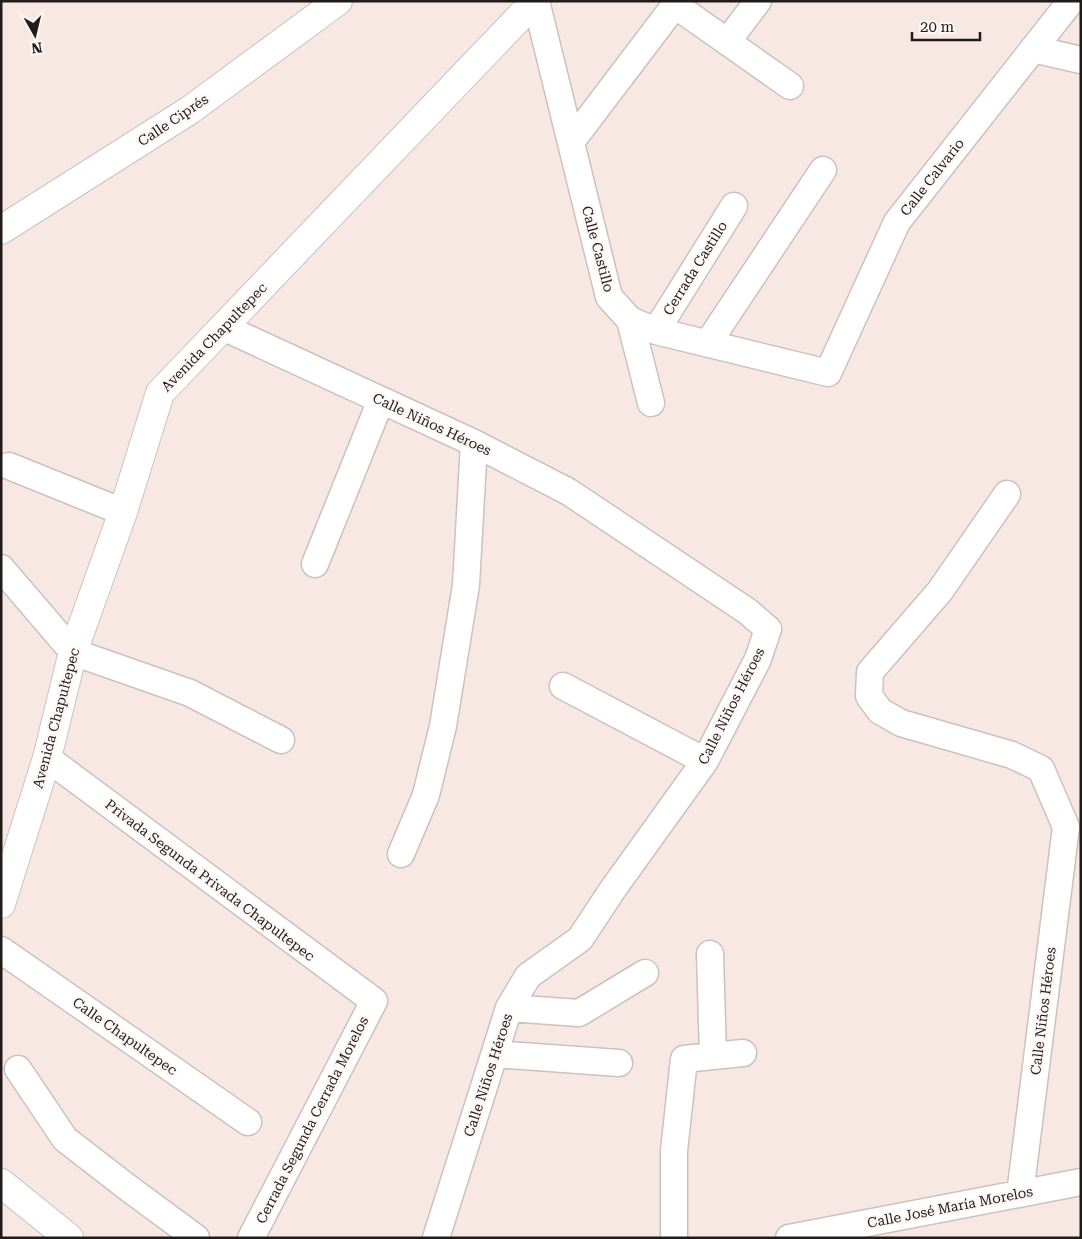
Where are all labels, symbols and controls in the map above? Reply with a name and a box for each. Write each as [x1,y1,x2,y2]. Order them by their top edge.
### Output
north arrow [10,10,60,60]
scale bar [912,10,980,42]
text: 20 m [920,18,955,36]
text: N [30,39,43,57]
street label: Calle Ciprés [135,90,211,149]
street label: Calle Calvario [897,135,967,219]
street label: Calle Castillo [579,204,617,294]
street label: Cerrada Castillo [660,218,730,318]
street label: Avenida Chapultepec [158,279,270,395]
street label: Calle Niños Héroes [370,390,494,459]
street label: Calle Niños Héroes [695,645,768,767]
street label: Avenida Chapultepec [30,646,83,790]
street label: Privada Segunda Privada Chapultepec [102,796,318,964]
street label: Calle Niños Héroes [1027,946,1059,1076]
street label: Calle Chapultepec [70,994,180,1078]
street label: Calle Niños Héroes [460,1011,516,1139]
street label: Cerrada Segunda Cerrada Morelos [253,1013,372,1226]
street label: Calle José María Morelos [866,1183,1034,1231]

